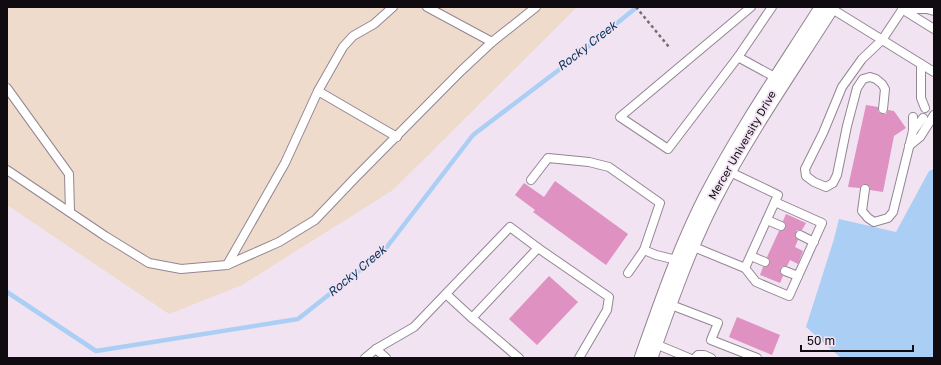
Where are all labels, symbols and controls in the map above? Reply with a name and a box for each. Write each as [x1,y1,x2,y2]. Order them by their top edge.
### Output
water label: Rocky Creek [554,17,621,74]
street label: Mercer University Drive [705,88,778,201]
water label: Rocky Creek [324,241,390,299]
scale bar [801,327,913,353]
text: 50 m [807,333,835,348]

